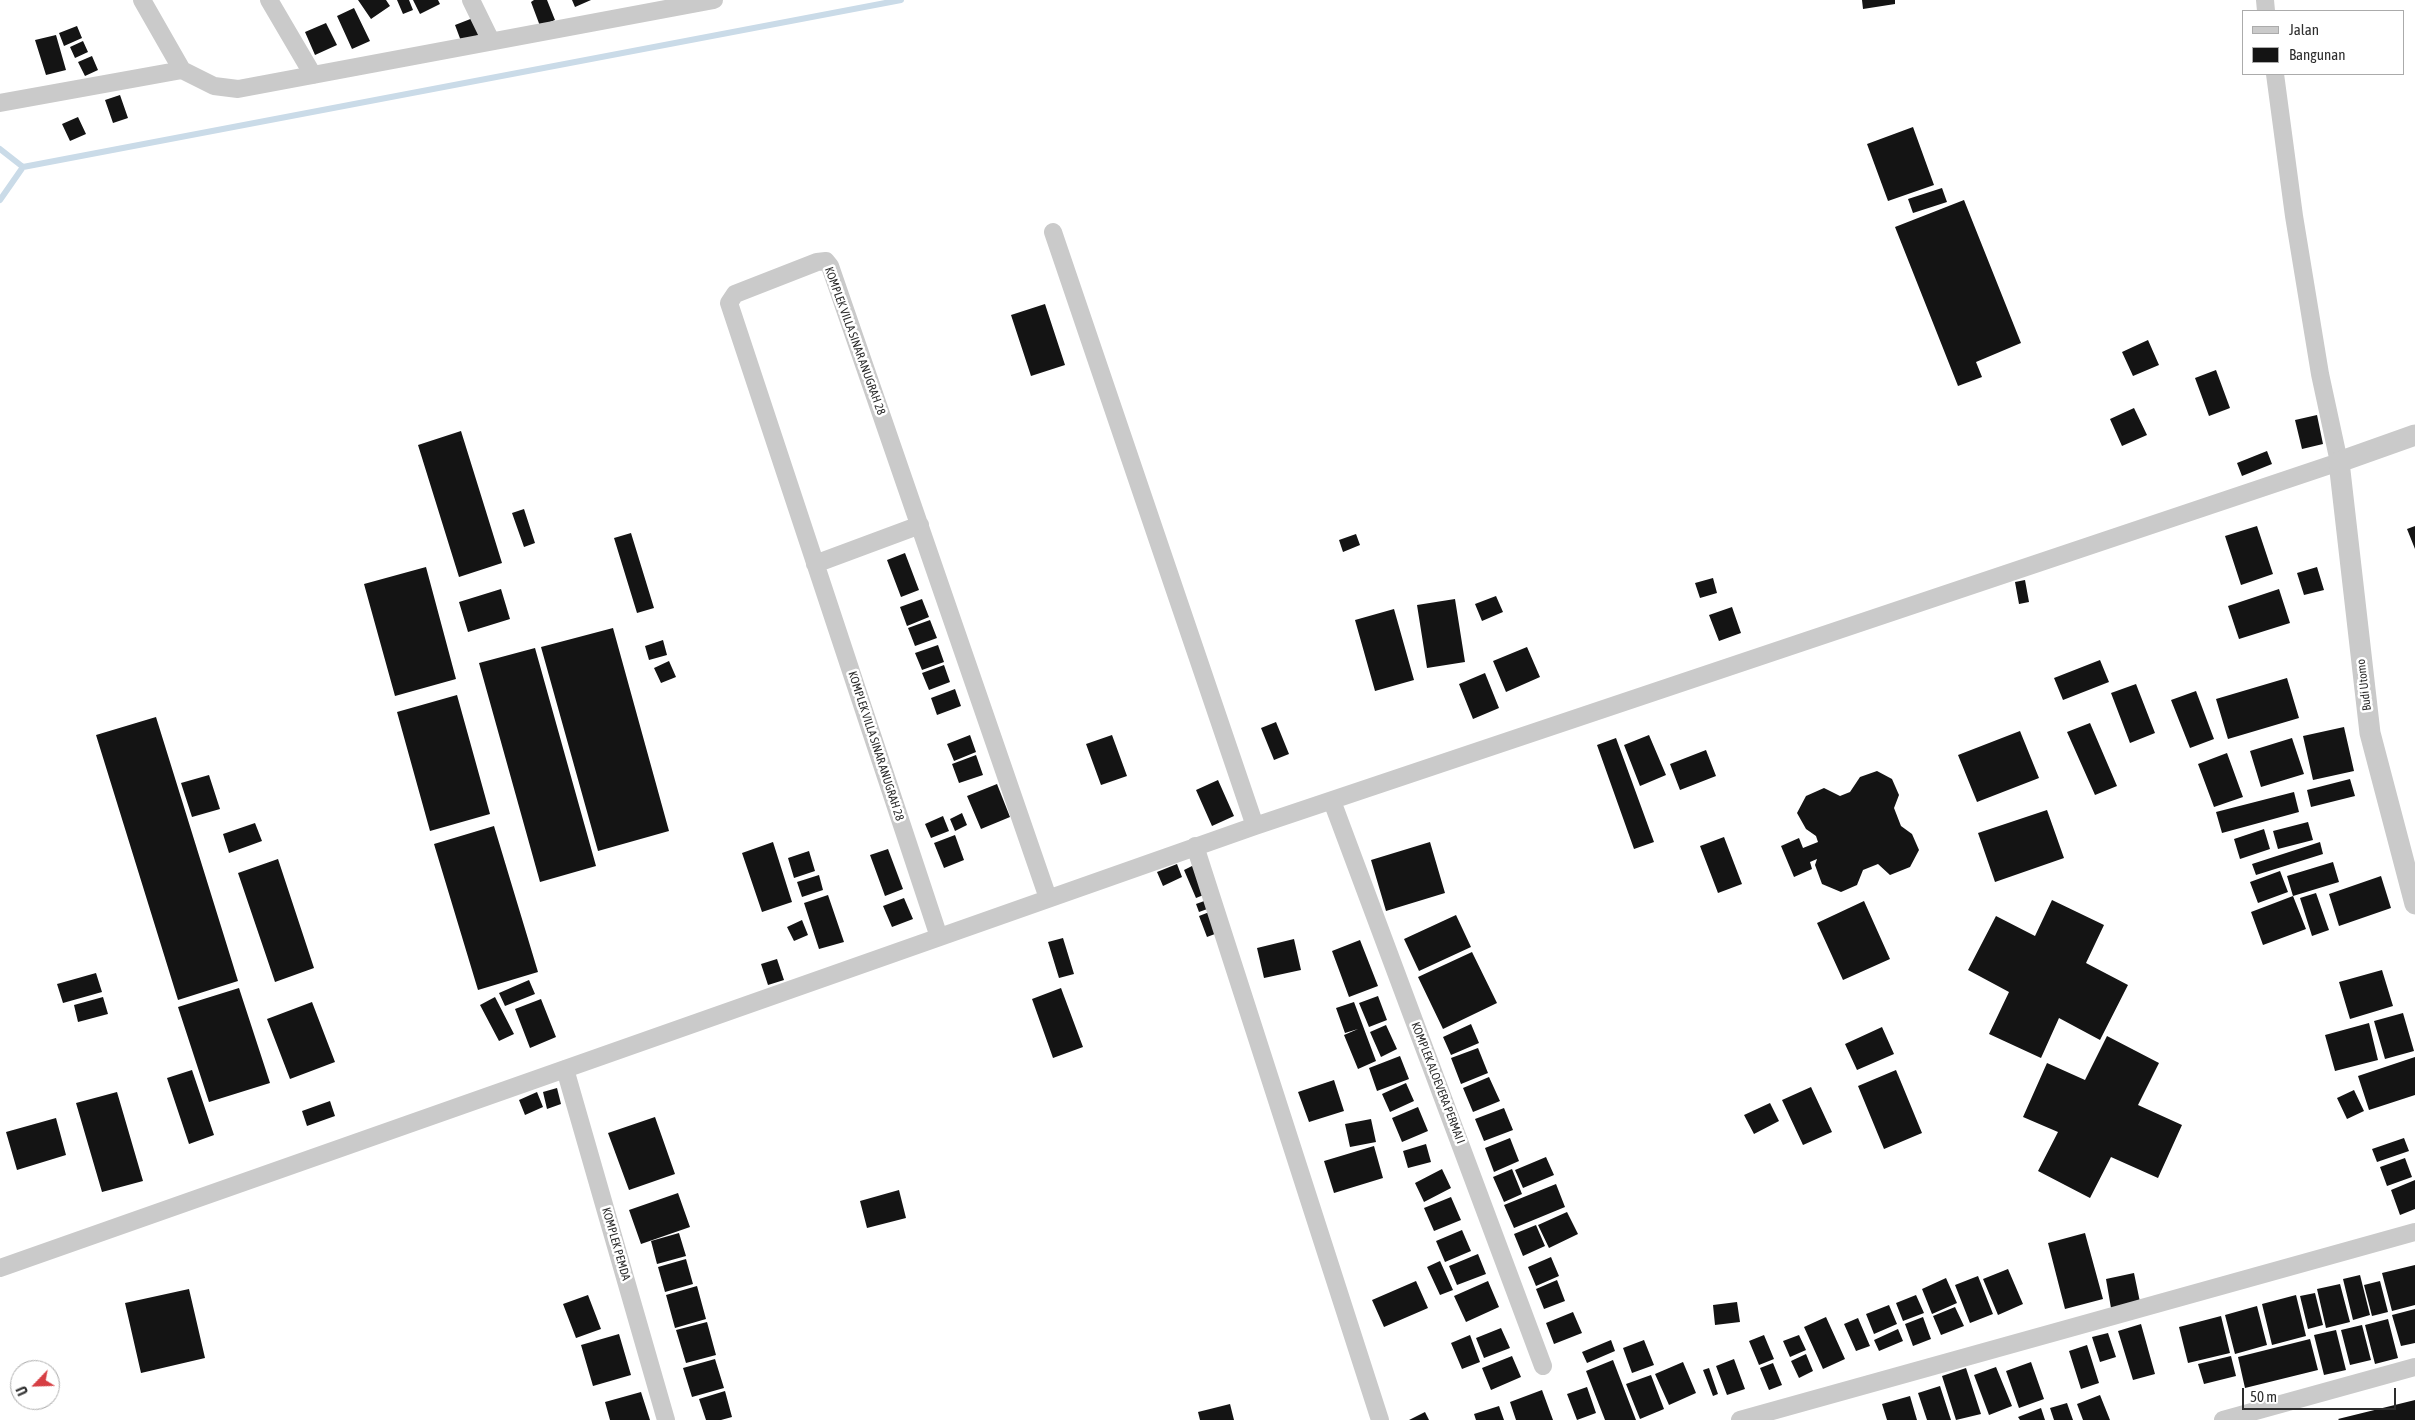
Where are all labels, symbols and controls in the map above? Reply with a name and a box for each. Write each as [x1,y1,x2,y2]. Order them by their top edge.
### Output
legend [2242,10,2405,75]
text: Jalan [2289,21,2319,38]
text: Bangunan [2289,46,2346,63]
street label: KOMPLEK VILLA SINAR ANUGRAH 28 [821,265,889,417]
street label: Budi Utomo [2354,658,2374,712]
street label: KOMPLEK VILLA SINAR ANUGRAH 28 [845,669,907,823]
street label: KOMPLEK ALOEVERA PERMAI I [1408,1020,1468,1146]
street label: KOMPLEK PEMDA [599,1206,633,1282]
north arrow [10,1360,60,1410]
scale bar [2245,1378,2399,1410]
text: U [13,1384,31,1398]
text: 50 m [2250,1388,2277,1405]

